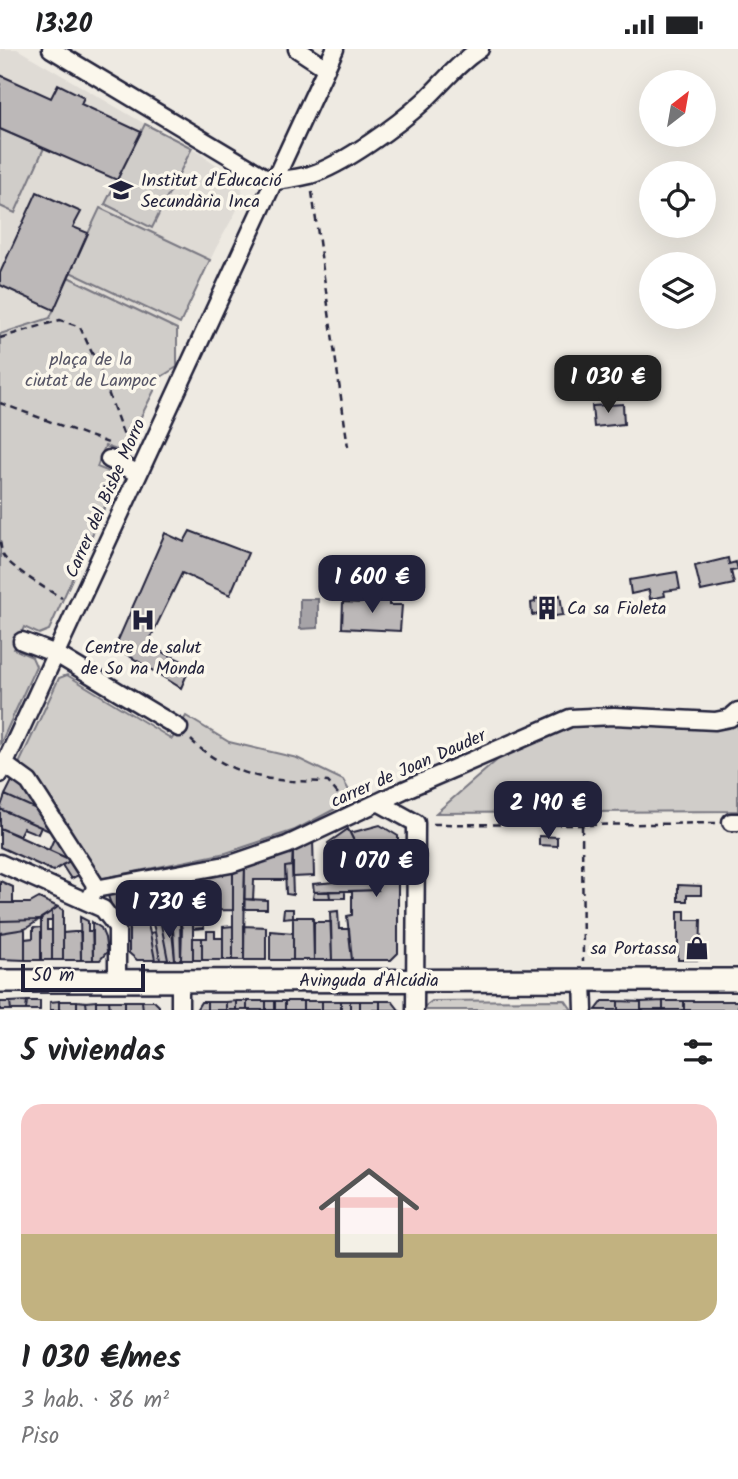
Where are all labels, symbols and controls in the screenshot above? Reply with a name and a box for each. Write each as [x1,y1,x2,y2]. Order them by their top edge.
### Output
text: 13:20 [35,4,92,46]
north arrow [639,70,716,147]
map controls [639,70,716,329]
button: locate [639,161,716,238]
place label: Institut d'Educació Secundària Inca [141,167,282,217]
school or university icon: Institut d'Educació Secundària Inca [107,176,135,204]
button: layers [639,252,716,329]
park label: plaça de la ciutat de Lampoc [25,346,157,396]
pin: 1 030 € [543,355,673,415]
text: 1 030 € [570,360,646,396]
street label: Carrer del Bisbe Morro [58,414,155,583]
pin: 1 600 € [307,555,437,615]
text: 1 600 € [334,560,410,596]
building icon: Ca sa Fioleta [533,594,561,622]
place label: Ca sa Fioleta [567,595,667,624]
hospital icon: Centre de salut de So na Monda [129,606,157,634]
place label: Centre de salut de So na Monda [81,634,205,684]
street label: carrer de Joan Dauder [326,722,492,817]
pin: 2 190 € [483,781,613,841]
text: 2 190 € [510,786,586,822]
pin: 1 070 € [311,839,441,899]
text: 1 070 € [339,844,413,880]
pin: 1 730 € [104,881,234,940]
text: 1 730 € [132,885,206,921]
shop icon: sa Portassa [683,934,711,962]
place label: sa Portassa [591,935,677,964]
scale bar [21,961,145,993]
text: 50 m [32,961,74,991]
street label: Avinguda d'Alcúdia [299,967,439,996]
text: 5 viviendas [21,1028,165,1076]
icon: filters [679,1033,717,1071]
icon: home [306,1150,432,1276]
text: 1 030 €/mes [21,1335,181,1383]
text: 3 hab. · 86 m² [21,1383,169,1419]
text: Piso [21,1419,59,1455]

